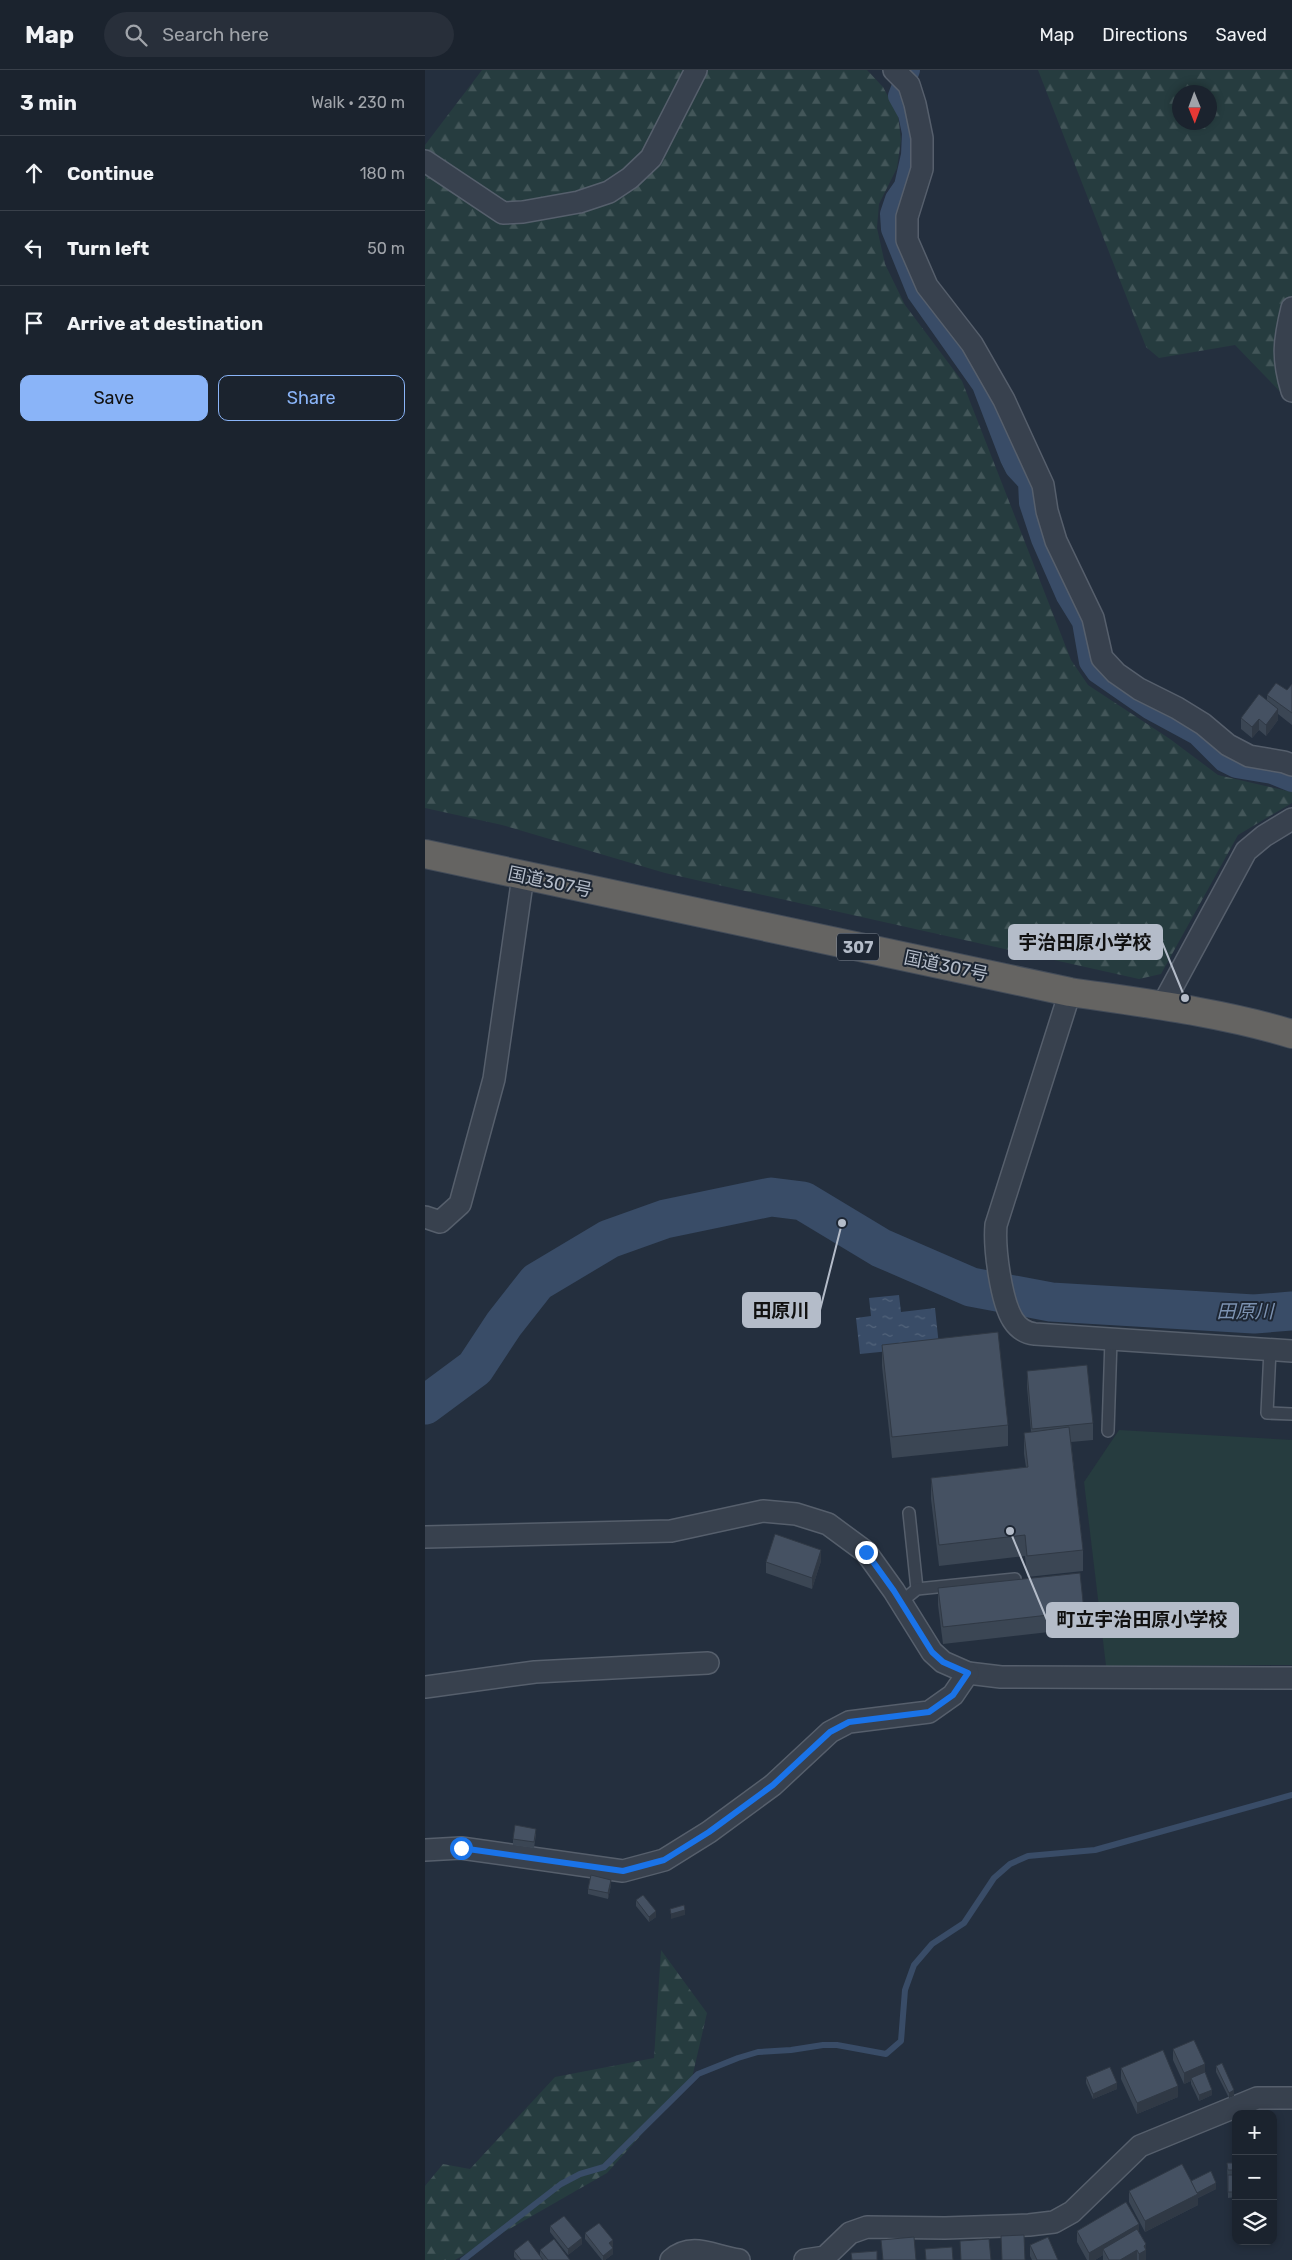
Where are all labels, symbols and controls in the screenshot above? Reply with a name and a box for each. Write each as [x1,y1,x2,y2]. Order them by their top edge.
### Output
search box [104,12,454,57]
text: Map [25,21,74,49]
icon: search [122,21,150,49]
text: Search here [162,23,269,46]
text: Map [1039,24,1074,46]
text: Directions [1102,24,1188,46]
text: Saved [1216,24,1267,46]
north arrow [1172,85,1217,130]
text: 3 min [20,90,77,115]
text: Walk · 230 m [311,93,405,112]
icon: ahead [20,159,48,187]
text: Continue [67,162,154,185]
text: 180 m [360,164,405,183]
icon: left [20,234,48,262]
text: Turn left [67,237,149,260]
text: 50 m [367,239,405,258]
icon: arrive [20,309,48,337]
text: Arrive at destination [67,312,263,335]
button: Save [20,375,208,421]
button: Share [218,375,405,421]
street label: 国道307号 [506,862,594,902]
callout: 宇治田原小学校 [1009,925,1162,959]
text: 宇治田原小学校 [1018,931,1152,954]
road number: 307 [837,934,879,960]
street label: 国道307号 [902,946,990,986]
callout: 田原川 [743,1293,820,1327]
text: 田原川 [752,1299,810,1322]
water label: 田原川 [1216,1300,1275,1323]
route end [855,1541,878,1564]
callout: 町立宇治田原小学校 [1047,1603,1238,1637]
text: 町立宇治田原小学校 [1056,1608,1228,1631]
route start [450,1837,473,1860]
map controls [1232,2110,1277,2245]
button: + [1232,2110,1277,2155]
button: − [1232,2155,1277,2200]
button: layers [1232,2200,1277,2245]

